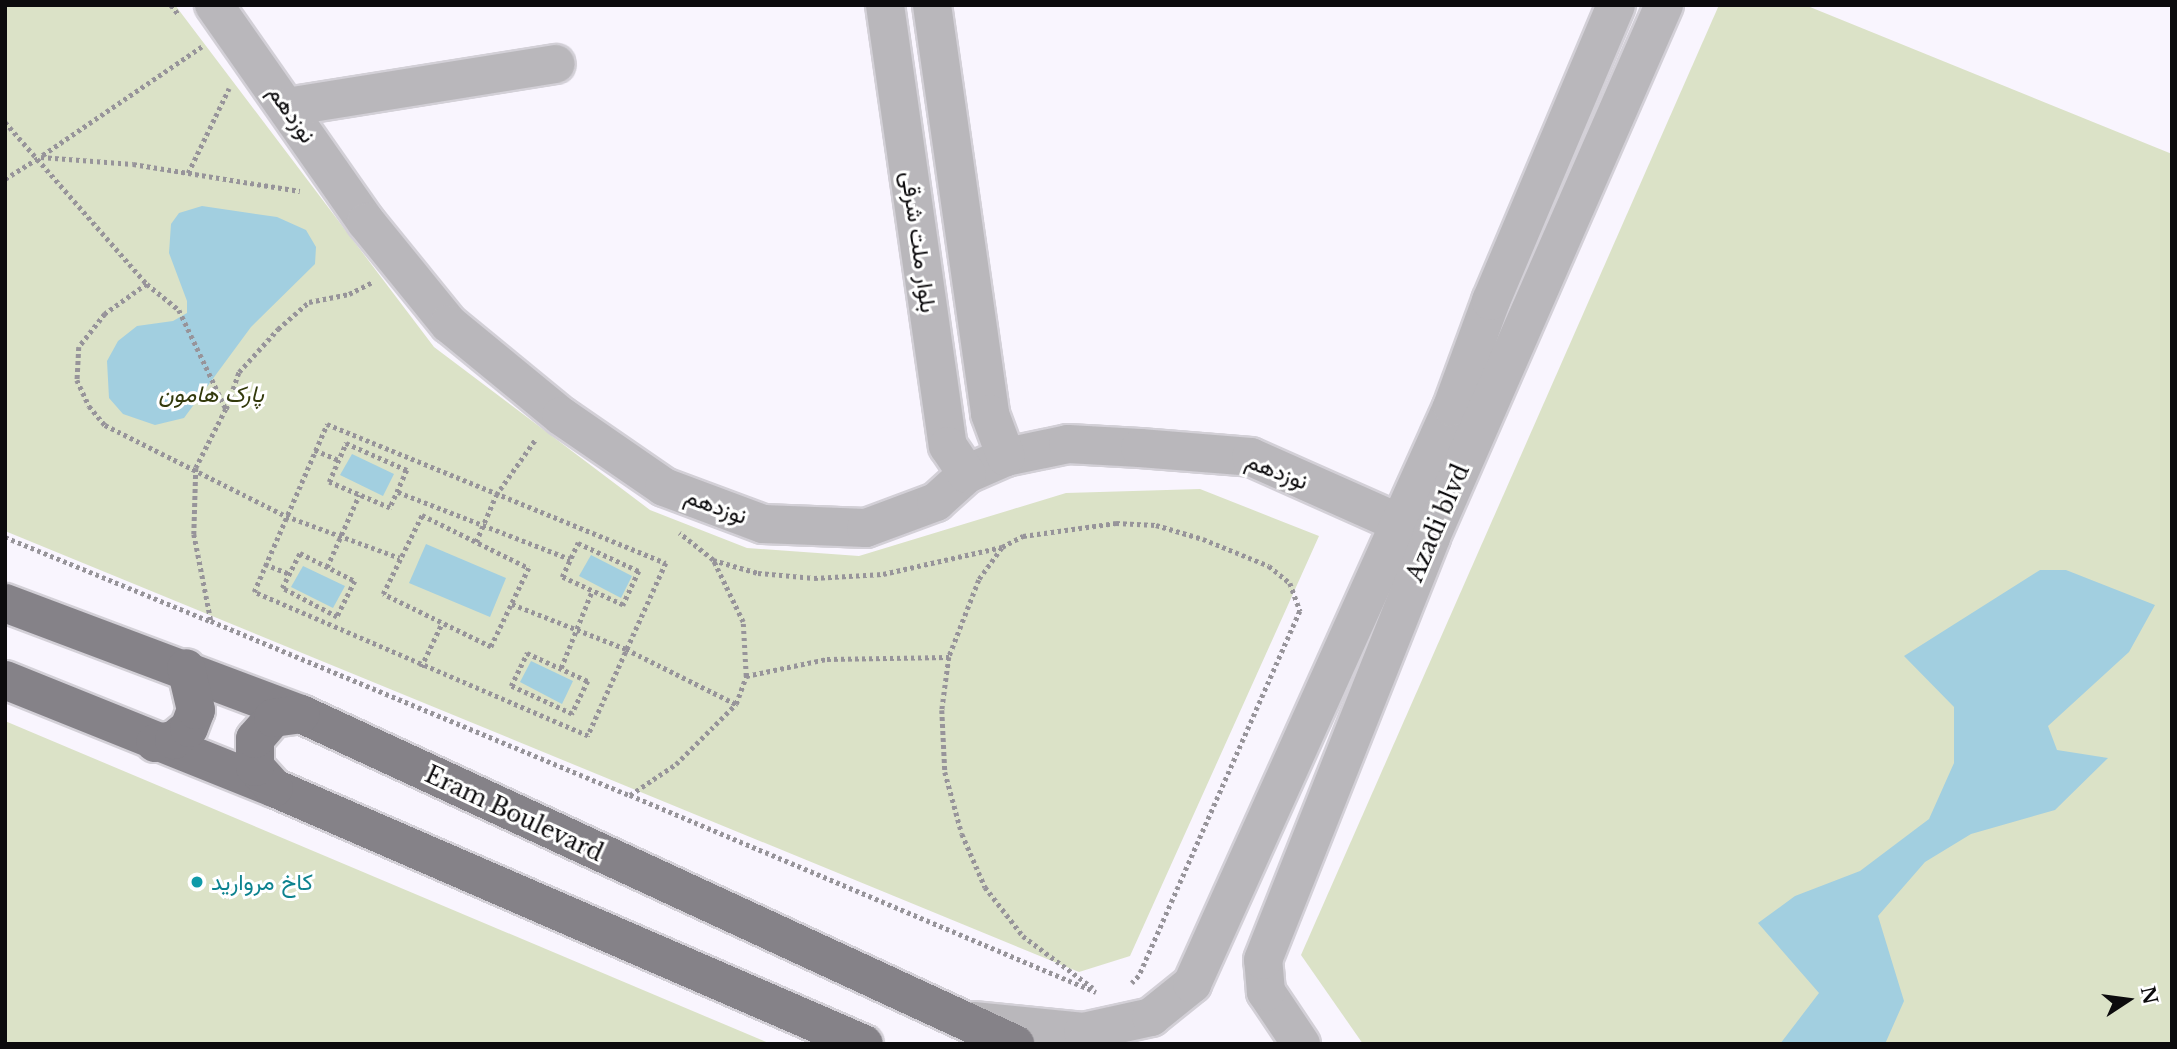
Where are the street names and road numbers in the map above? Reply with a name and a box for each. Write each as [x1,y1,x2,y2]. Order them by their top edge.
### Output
street label: نوزدهم [262,80,322,148]
street label: بلوار ملت شرقی [895,169,943,315]
street label: نوزدهم [1242,447,1312,495]
street label: Azadi blvd [1401,460,1475,586]
street label: نوزدهم [681,482,751,530]
street label: Eram Boulevard [421,761,607,867]

